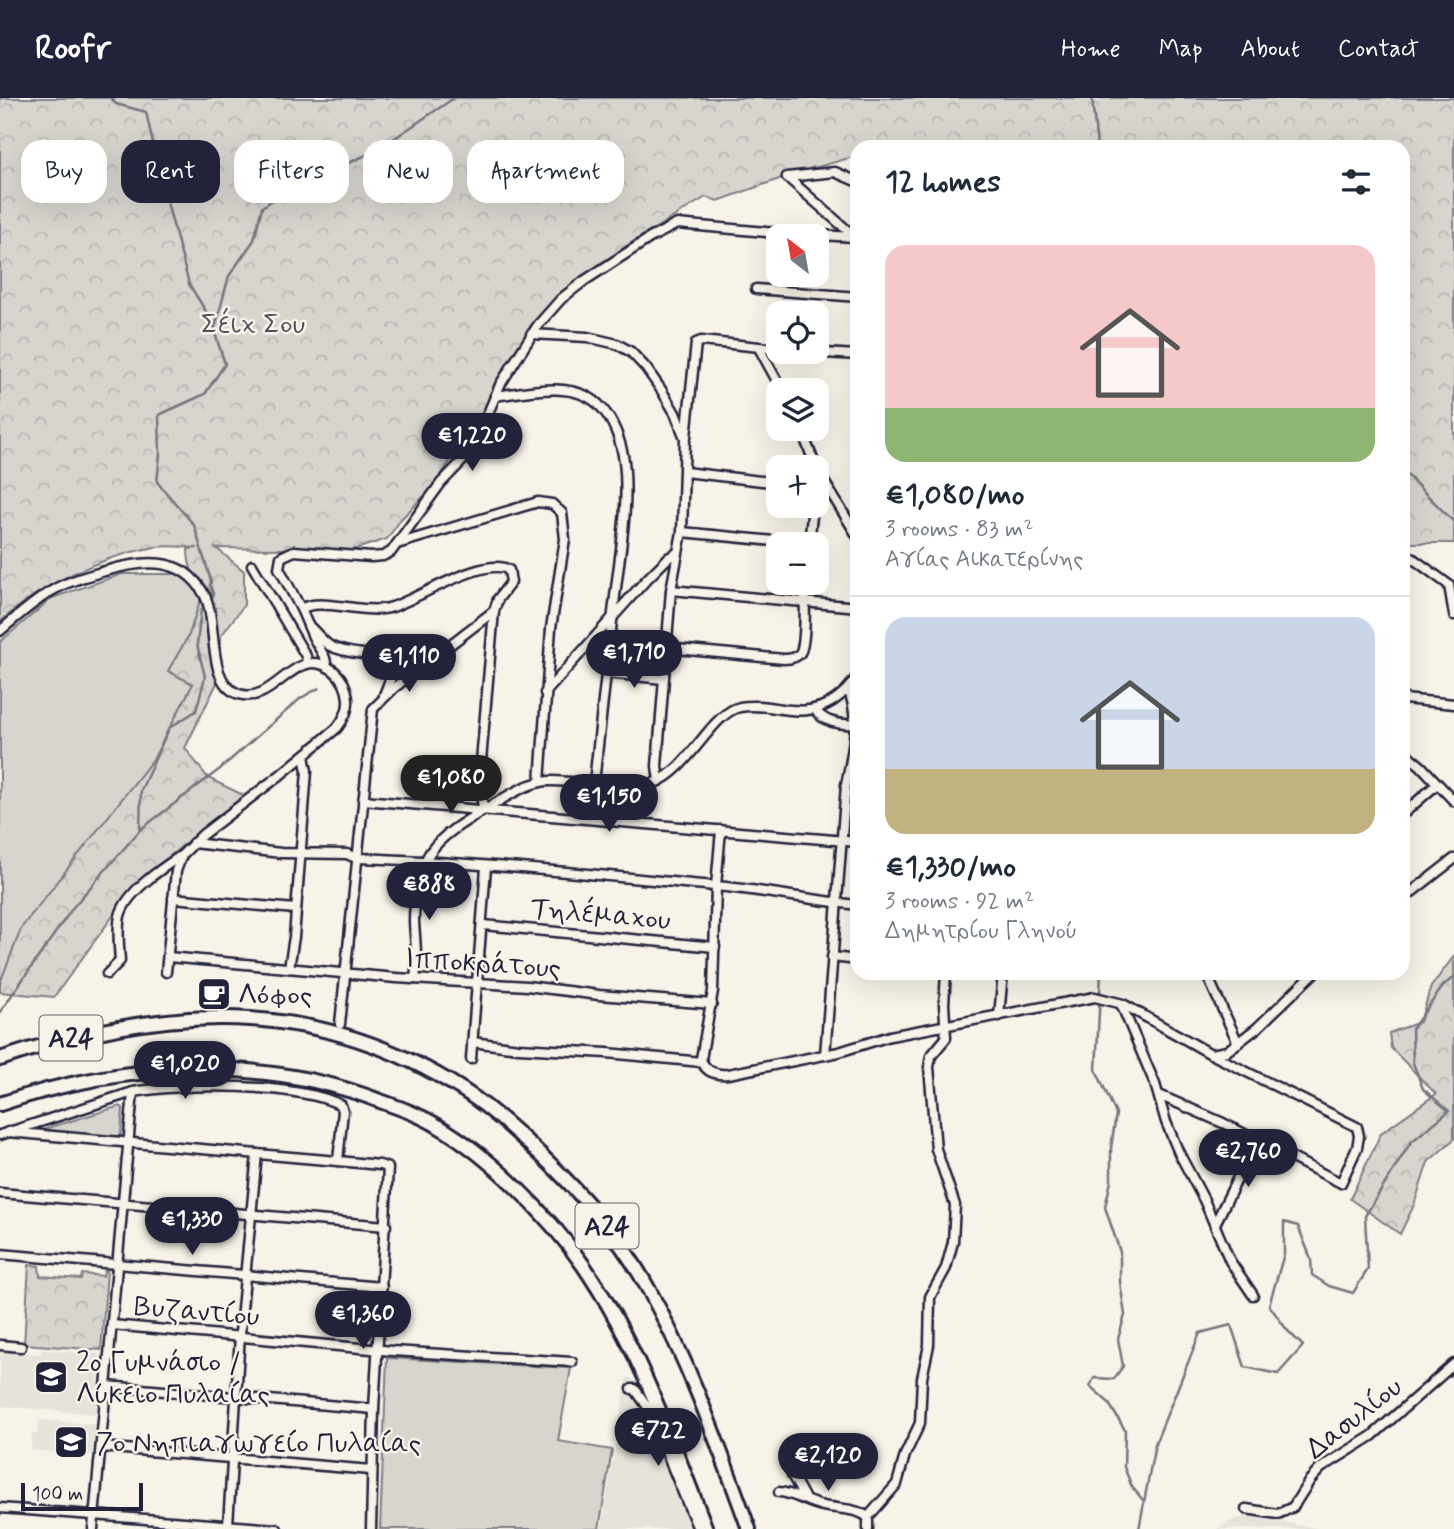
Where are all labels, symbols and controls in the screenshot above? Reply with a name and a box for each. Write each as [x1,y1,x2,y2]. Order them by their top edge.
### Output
text: Roofr [35,27,111,71]
text: Home [1061,34,1121,65]
text: Map [1159,34,1203,65]
text: About [1241,34,1300,65]
text: Contact [1338,34,1419,65]
chip: Buy [21,140,107,203]
chip: Rent [121,140,220,203]
chip: Filters [234,140,349,203]
chip: New [363,140,453,203]
chip: Apartment [467,140,624,203]
text: 12 homes [885,163,1001,202]
icon: filters [1337,163,1375,201]
north arrow [766,224,830,287]
map controls [766,224,829,595]
icon: home [1067,290,1193,416]
button: locate [766,301,829,364]
park label: Σέιχ Σου [201,307,305,344]
button: layers [766,378,829,441]
pin: €1,220 [415,414,529,473]
text: €1,220 [437,421,507,451]
button: + [766,455,829,518]
text: €1,080/mo [885,476,1025,515]
text: 3 rooms · 83 m² [885,515,1033,545]
button: − [766,532,829,595]
text: Αγίας Αικατερίνης [885,545,1083,575]
pin: €1,710 [577,630,691,690]
pin: €1,110 [352,634,466,694]
text: €1,710 [602,638,666,668]
text: €1,110 [378,642,440,672]
icon: home [1067,662,1193,788]
pin: €1,080 [394,756,508,815]
text: €1,080 [417,763,485,793]
pin: €1,150 [552,774,666,834]
text: €1,150 [576,782,642,812]
text: €1,330/mo [885,848,1016,887]
pin: €888 [388,862,470,922]
text: €888 [402,870,456,900]
text: 3 rooms · 92 m² [885,887,1034,917]
street label: Τηλέμαχου [529,891,672,940]
text: Δημητρίου Γληνού [885,917,1077,947]
street label: Ιπποκράτους [404,941,562,988]
cafe icon: Λόφος [195,975,233,1013]
place label: Λόφος [238,978,312,1015]
road number: Α24 [40,1015,102,1060]
pin: €1,020 [128,1042,242,1101]
text: €1,020 [150,1049,220,1079]
pin: €2,760 [1191,1130,1305,1189]
text: €2,760 [1215,1137,1281,1167]
pin: €1,330 [135,1198,249,1257]
road number: Α24 [576,1204,638,1248]
text: €1,330 [161,1205,223,1235]
street label: Βυζαντίου [133,1289,261,1336]
pin: €1,360 [306,1292,420,1351]
text: €1,360 [331,1299,395,1329]
place label: 2o Γυμνάσιο / Λύκειο Πυλαίας [76,1345,270,1414]
school or university icon: 2o Γυμνάσιο / Λύκειο Πυλαίας [32,1358,70,1396]
street label: Δασυλίου [1299,1370,1410,1468]
pin: €722 [617,1408,699,1468]
text: €722 [631,1416,685,1446]
school or university icon: 7ο Νηπιαγωγείο Πυλαίας [52,1423,90,1461]
place label: 7ο Νηπιαγωγείο Πυλαίας [96,1426,421,1463]
pin: €2,120 [771,1434,885,1493]
text: €2,120 [794,1441,862,1471]
scale bar [21,1480,144,1512]
text: 100 m [32,1482,83,1507]

